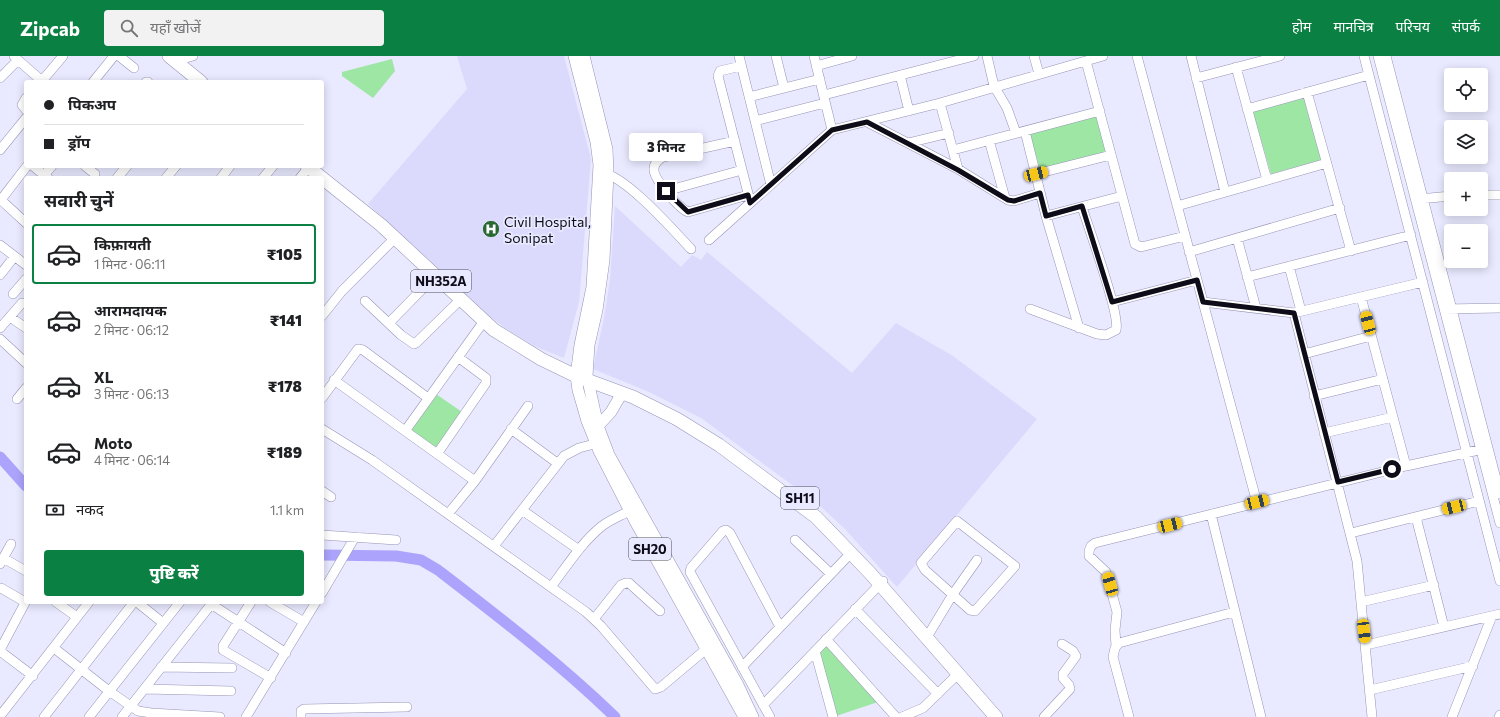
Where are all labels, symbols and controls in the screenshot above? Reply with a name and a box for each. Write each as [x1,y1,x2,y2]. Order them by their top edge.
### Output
search box [104,10,384,46]
text: Zipcab [20,17,80,40]
icon: search [118,17,140,39]
text: यहाँ खोजें [150,18,201,36]
text: होम [1292,18,1311,35]
text: मानचित्र [1333,18,1374,35]
text: परिचय [1396,18,1430,35]
text: संपर्क [1452,18,1480,35]
map controls [1444,68,1488,268]
button: locate [1444,68,1488,112]
text: पिकअप [68,95,116,113]
button: layers [1444,120,1488,164]
text: ड्रॉप [68,133,90,151]
callout: 3 मिनट [629,133,703,161]
text: 3 मिनट [647,139,685,155]
car [1023,165,1049,183]
button: + [1444,172,1488,216]
route end [657,182,675,200]
text: सवारी चुनें [44,189,114,211]
place label: Civil Hospital, Sonipat [504,213,591,246]
hospital icon: Civil Hospital, Sonipat [481,219,501,239]
button: − [1444,224,1488,268]
text: किफ़ायती [94,235,151,253]
icon: car [46,236,82,272]
text: ₹105 [267,245,302,263]
text: 1 मिनट · 06:11 [94,256,166,272]
road number: NH352A [411,270,471,292]
text: आरामदायक [94,301,167,319]
icon: car [46,302,82,338]
car [1359,310,1377,336]
text: ₹141 [270,311,302,329]
text: 2 मिनट · 06:12 [94,322,169,338]
icon: car [46,368,82,404]
text: XL [94,368,113,386]
text: ₹178 [268,377,302,395]
text: 3 मिनट · 06:13 [94,386,169,402]
icon: car [46,434,82,470]
text: Moto [94,434,133,452]
text: ₹189 [267,443,302,461]
text: 4 मिनट · 06:14 [94,452,170,468]
route start [1383,460,1401,478]
road number: SH11 [781,487,819,509]
car [1244,493,1270,511]
car [1441,498,1467,516]
icon: cash [44,499,66,521]
text: नकद [76,500,104,518]
text: 1.1 km [270,502,304,518]
car [1157,516,1183,534]
road number: SH20 [629,538,671,560]
button: पुष्टि करें [44,550,304,596]
car [1101,571,1119,597]
car [1357,618,1371,644]

